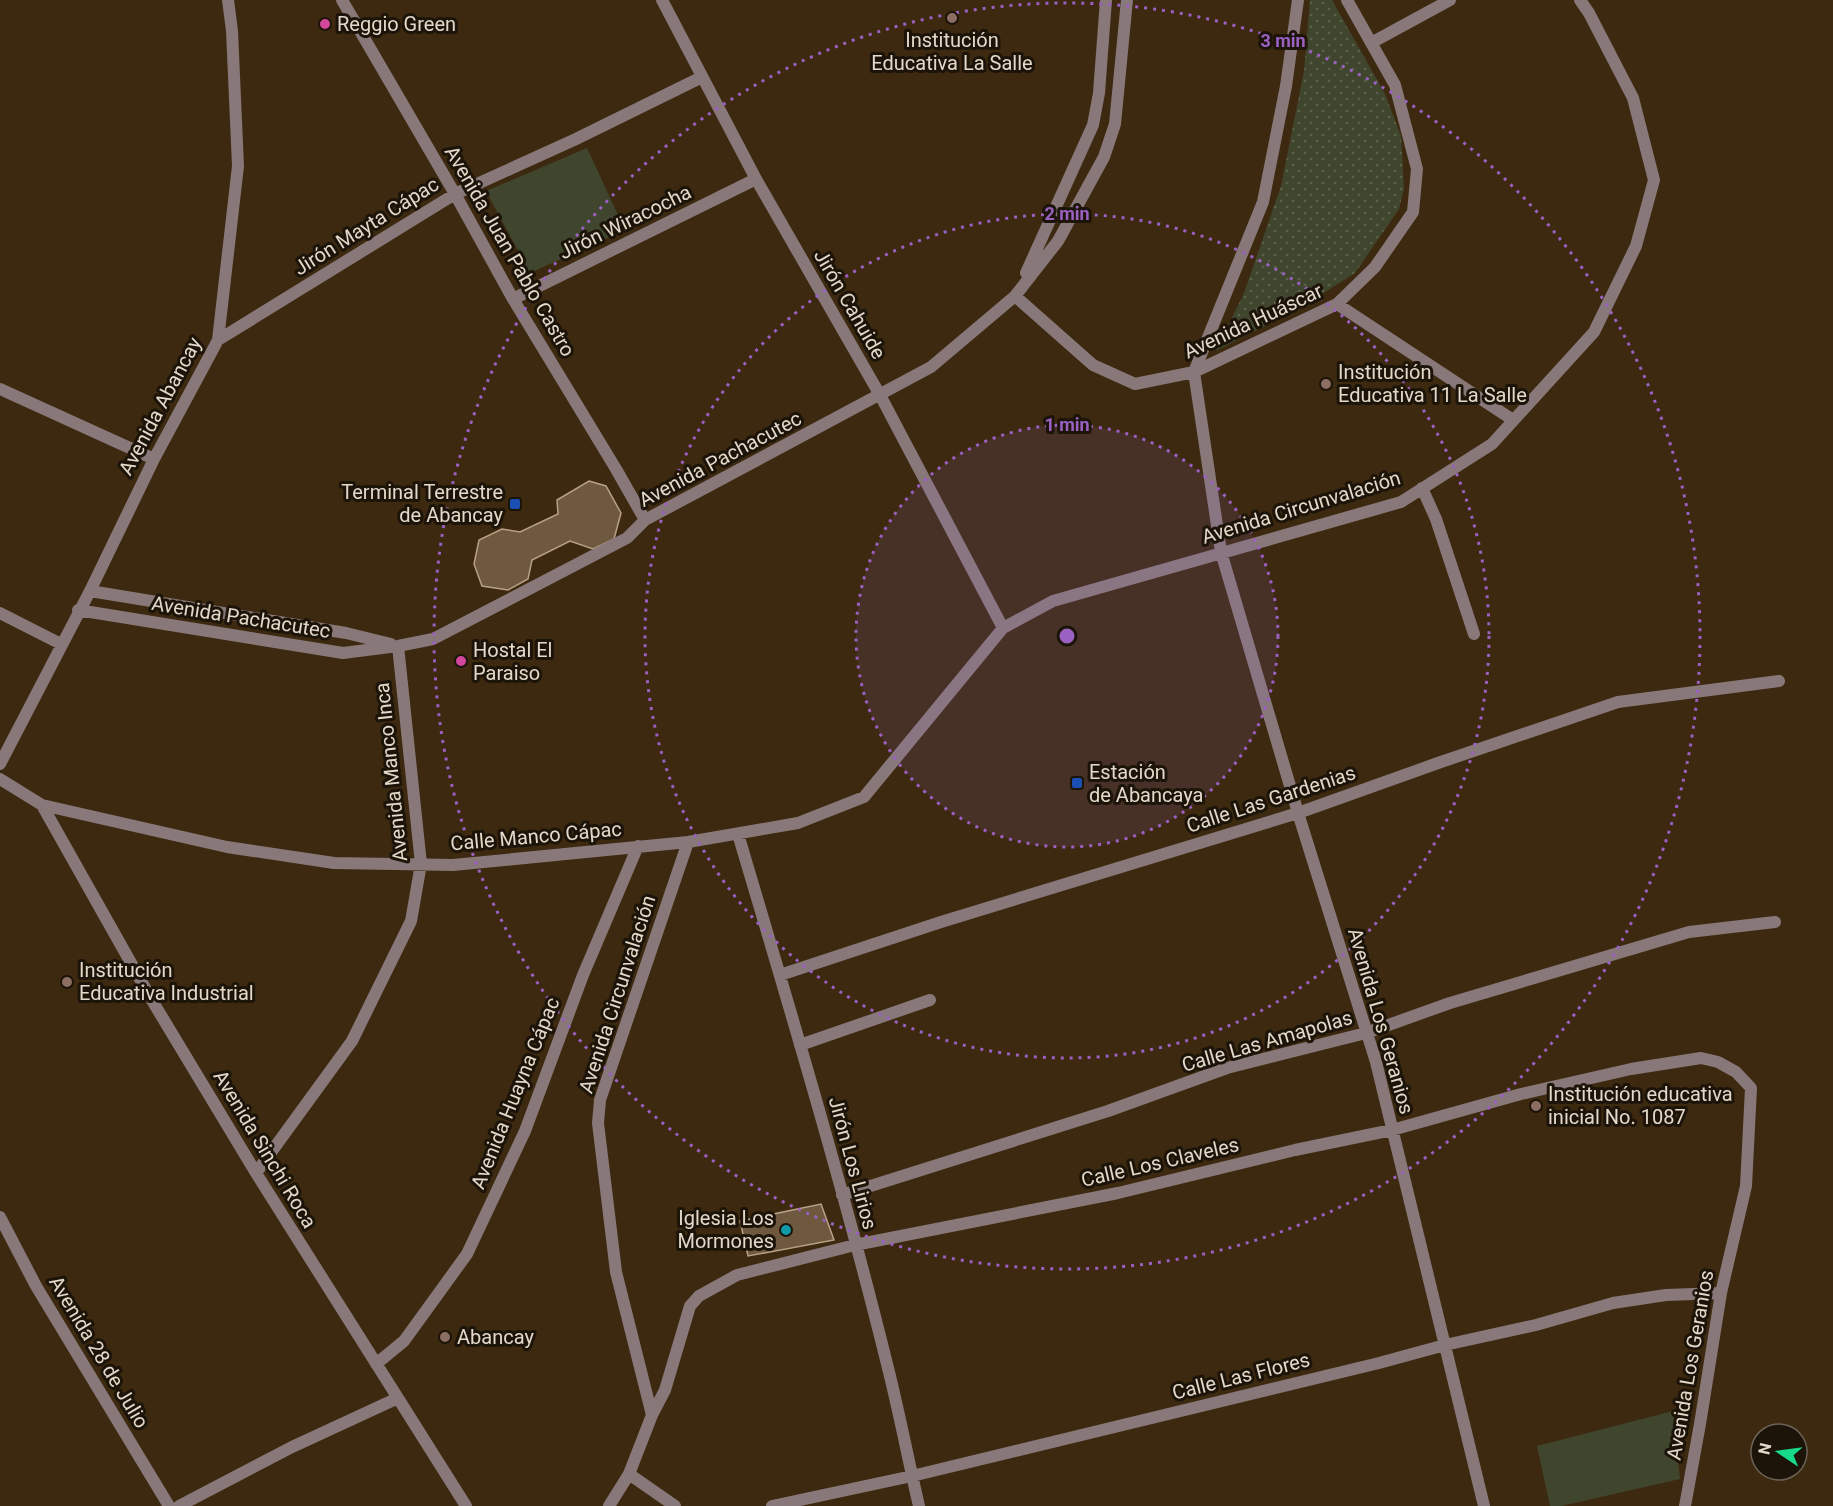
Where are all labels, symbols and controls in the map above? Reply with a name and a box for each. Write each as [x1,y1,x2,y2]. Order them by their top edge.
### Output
marker: Institución Educativa La Salle [945,11,959,25]
place label: Reggio Green [337,12,456,36]
marker: Reggio Green [318,17,332,31]
place label: Institución Educativa La Salle [871,28,1033,75]
text: 3 min [1260,30,1306,51]
street label: Avenida Juan Pablo Castro [440,141,580,361]
street label: Jirón Mayta Cápac [289,172,443,280]
street label: Jirón Wiracocha [555,180,695,264]
text: 2 min [1044,203,1090,224]
street label: Jirón Cahuide [809,245,891,363]
street label: Avenida Huáscar [1180,278,1326,364]
street label: Avenida Abancay [114,333,207,479]
place label: Institución Educativa 11 La Salle [1338,360,1527,407]
marker: Institución Educativa 11 La Salle [1319,377,1333,391]
street label: Avenida Pachacutec [635,406,805,512]
text: 1 min [1044,414,1090,435]
street label: Avenida Circunvalación [1199,465,1403,549]
place label: Terminal Terrestre de Abancay [341,480,504,527]
marker: Terminal Terrestre de Abancay [508,497,522,511]
street label: Avenida Pachacutec [150,591,332,643]
centre of rings [1057,626,1077,646]
place label: Hostal El Paraiso [473,638,552,685]
marker: Hostal El Paraiso [454,654,468,668]
street label: Avenida Manco Inca [370,681,412,863]
place label: Estación de Abancaya [1089,760,1203,807]
street label: Calle Las Gardenias [1183,760,1359,838]
marker: Estación de Abancaya [1070,776,1084,790]
street label: Calle Manco Cápac [449,817,623,855]
street label: Avenida Circunvalación [574,892,660,1096]
street label: Avenida Los Geranios [1343,925,1419,1117]
place label: Institución Educativa Industrial [79,958,254,1005]
marker: Institución Educativa Industrial [60,975,74,989]
street label: Avenida Huayna Cápac [466,994,564,1192]
street label: Calle Las Amapolas [1179,1005,1355,1077]
street label: Avenida Sinchi Roca [208,1066,322,1232]
place label: Institución educativa inicial No. 1087 [1548,1082,1733,1129]
street label: Jirón Los Lirios [824,1094,882,1232]
marker: Institución educativa inicial No. 1087 [1529,1099,1543,1113]
street label: Calle Los Claveles [1079,1132,1241,1192]
place label: Iglesia Los Mormones [677,1206,774,1253]
marker: Iglesia Los Mormones [779,1223,793,1237]
street label: Avenida Los Geranios [1661,1268,1719,1462]
street label: Avenida 28 de Julio [44,1272,154,1432]
place label: Abancay [457,1325,534,1349]
marker: Abancay [438,1330,452,1344]
street label: Calle Las Flores [1170,1347,1312,1405]
north arrow [1749,1422,1809,1482]
text: N [1754,1441,1775,1456]

